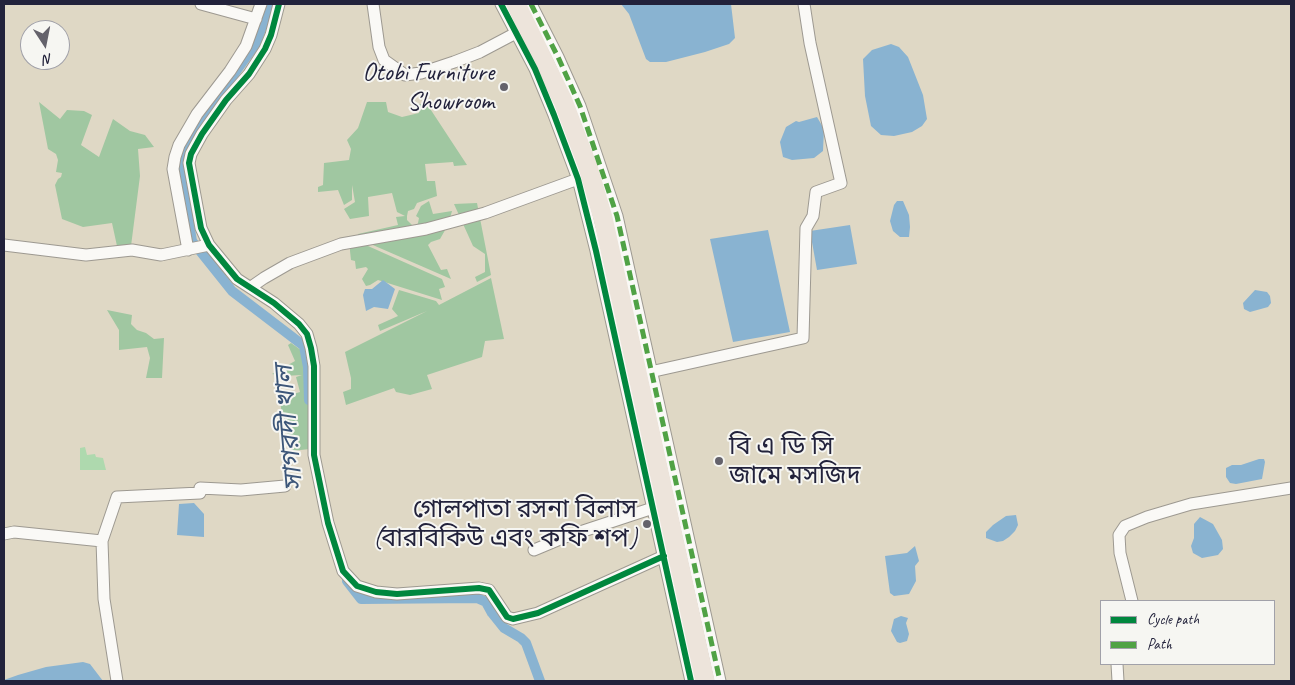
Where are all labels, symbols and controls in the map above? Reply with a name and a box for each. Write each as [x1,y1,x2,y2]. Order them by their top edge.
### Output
north arrow [20,20,70,70]
text: N [42,50,54,68]
place label: Otobi Furniture Showroom [362,58,494,117]
marker: Otobi Furniture Showroom [498,81,510,93]
water label: সাগরদী খাল [269,364,311,492]
place label: বি এ ডি সি জামে মসজিদ [729,432,860,491]
marker: বি এ ডি সি জামে মসজিদ [713,455,725,467]
place label: গোলপাতা রসনা বিলাস (বারবিকিউ এবং কফি শপ) [373,495,637,554]
marker: গোলপাতা রসনা বিলাস (বারবিকিউ এবং কফি শপ) [641,518,653,530]
legend [1100,600,1275,665]
text: Cycle path [1147,610,1199,629]
text: Path [1147,635,1172,654]

